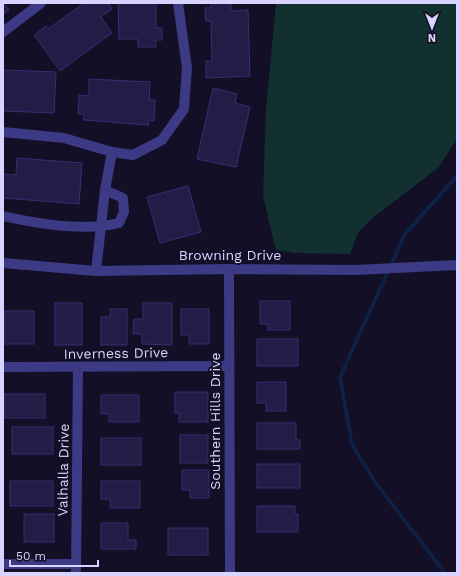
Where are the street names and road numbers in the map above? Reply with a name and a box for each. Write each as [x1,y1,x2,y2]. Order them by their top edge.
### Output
street label: Browning Drive [179,247,281,263]
street label: Inverness Drive [64,344,168,362]
street label: Southern Hills Drive [207,352,223,490]
street label: Valhalla Drive [54,423,72,517]

